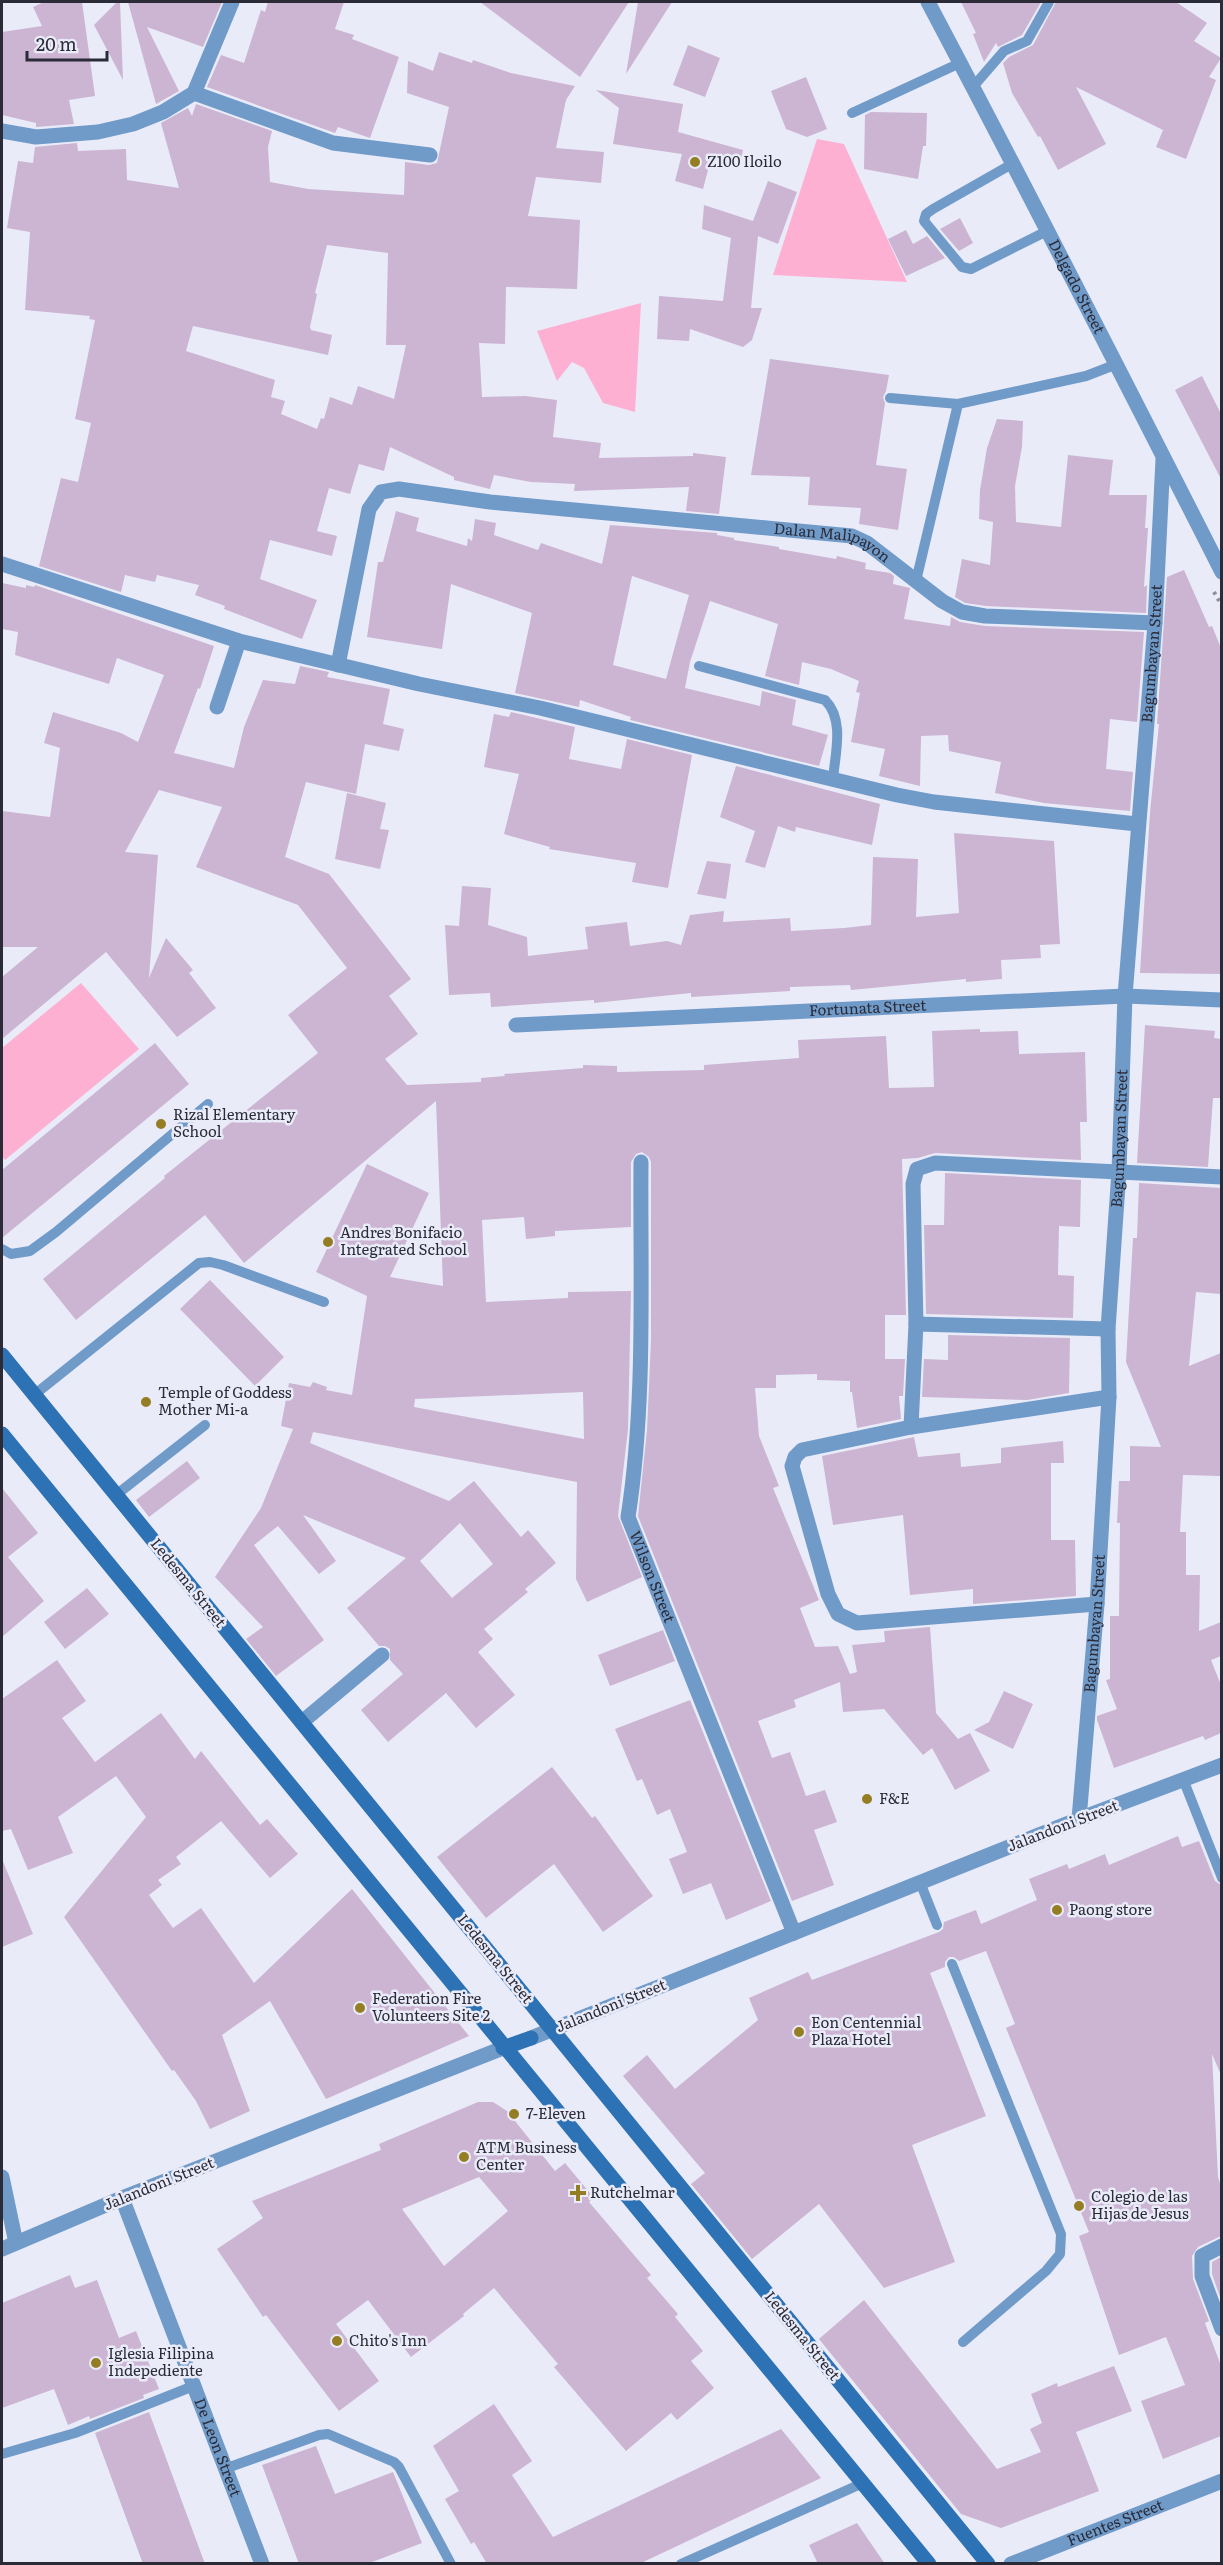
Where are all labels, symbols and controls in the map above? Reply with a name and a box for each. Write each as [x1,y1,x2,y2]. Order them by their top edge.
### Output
scale bar [27,24,106,62]
text: 20 m [36,30,77,57]
place label: Z100 Iloilo [707,149,782,172]
marker: Z100 Iloilo [688,155,702,169]
street label: Delgado Street [1044,234,1112,337]
street label: Dalan Malipayon [773,516,896,567]
street label: Bagumbayan Street [1134,584,1167,724]
street label: Fortunata Street [808,992,927,1021]
street label: Bagumbayan Street [1103,1069,1132,1208]
place label: Rizal Elementary School [173,1102,296,1142]
marker: Rizal Elementary School [154,1117,168,1131]
place label: Andres Bonifacio Integrated School [340,1220,467,1260]
marker: Andres Bonifacio Integrated School [321,1235,335,1249]
place label: Temple of Goddess Mother Mi-a [158,1380,292,1420]
marker: Temple of Goddess Mother Mi-a [139,1395,153,1409]
street label: Wilson Street [625,1527,682,1626]
street label: Ledesma Street [146,1532,232,1632]
street label: Bagumbayan Street [1077,1554,1110,1694]
place label: F&E [879,1786,909,1809]
marker: F&E [860,1792,874,1806]
street label: Jalandoni Street [1004,1793,1121,1856]
place label: Paong store [1069,1897,1152,1920]
marker: Paong store [1050,1903,1064,1917]
street label: Ledesma Street [453,1908,539,2008]
street label: Jalandoni Street [552,1972,669,2037]
place label: Federation Fire Volunteers Site 2 [372,1986,491,2026]
marker: Federation Fire Volunteers Site 2 [353,2001,367,2015]
place label: Eon Centennial Plaza Hotel [811,2010,921,2050]
marker: Eon Centennial Plaza Hotel [792,2025,806,2039]
place label: 7-Eleven [526,2101,586,2124]
marker: 7-Eleven [507,2107,521,2121]
place label: ATM Business Center [476,2135,577,2175]
street label: Jalandoni Street [100,2150,217,2215]
marker: ATM Business Center [457,2150,471,2164]
place label: Rutchelmar [590,2180,675,2203]
place label: Colegio de las Hijas de Jesus [1091,2184,1189,2224]
marker: Rutchelmar [571,2186,585,2200]
marker: Colegio de las Hijas de Jesus [1072,2199,1086,2213]
street label: Ledesma Street [760,2285,846,2385]
place label: Chito's Inn [349,2328,427,2351]
marker: Chito's Inn [330,2334,344,2348]
place label: Iglesia Filipina Indepediente [108,2341,215,2381]
marker: Iglesia Filipina Indepediente [89,2356,103,2370]
street label: De Leon Street [189,2394,248,2500]
street label: Fuentes Street [1063,2492,1166,2551]

